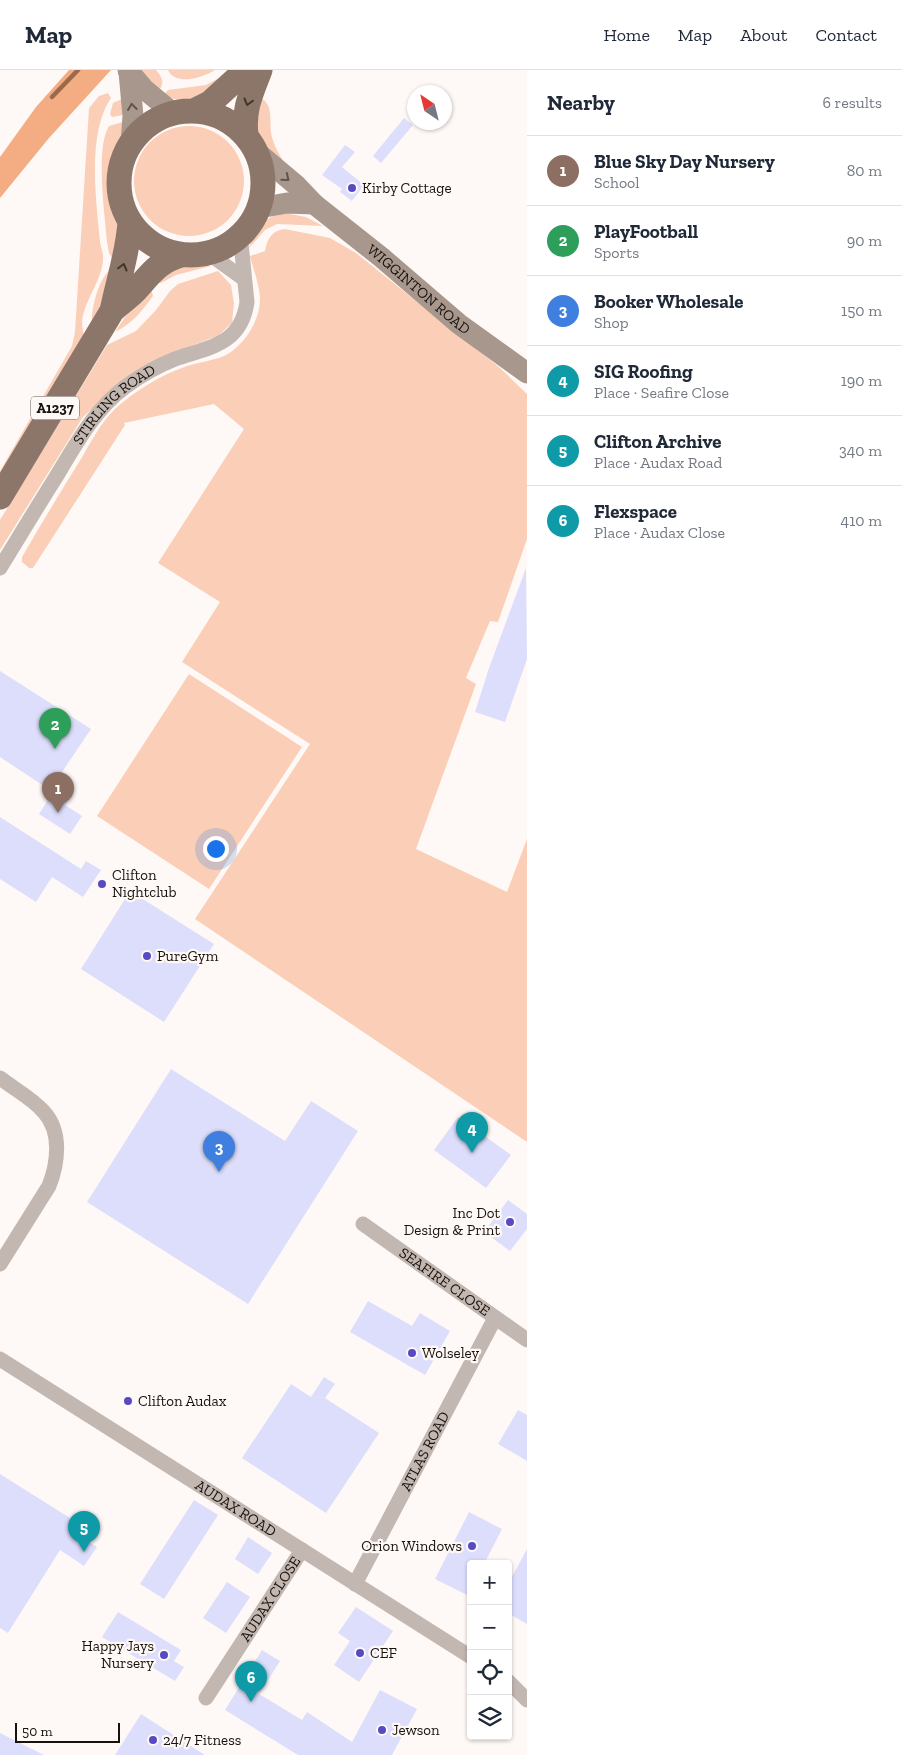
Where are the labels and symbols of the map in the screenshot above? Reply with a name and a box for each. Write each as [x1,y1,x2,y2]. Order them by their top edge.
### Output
north arrow [407,85,452,130]
one-way arrow [243,97,254,106]
one-way arrow [127,103,138,111]
one-way arrow [281,173,290,182]
place label: Kirby Cottage [362,179,452,197]
marker: Kirby Cottage [346,182,358,194]
street label: WIGGINTON ROAD [364,241,474,338]
one-way arrow [118,263,128,271]
street label: STIRLING ROAD [69,361,159,448]
road number: A1237 [31,396,79,419]
pin: 2 [39,708,71,749]
pin: 1 [42,772,74,813]
your location [203,836,229,862]
place label: Clifton Nightclub [112,866,177,901]
marker: Clifton Nightclub [96,878,108,890]
place label: PureGym [157,947,218,965]
marker: PureGym [141,950,153,962]
pin: 4 [456,1112,488,1153]
pin: 3 [203,1131,235,1172]
place label: Inc Dot Design & Print [404,1204,500,1239]
marker: Inc Dot Design & Print [504,1216,516,1228]
street label: SEAFIRE CLOSE [396,1244,494,1320]
place label: Wolseley [422,1344,479,1362]
marker: Wolseley [406,1347,418,1359]
place label: Clifton Audax [138,1392,227,1410]
marker: Clifton Audax [122,1395,134,1407]
street label: ATLAS ROAD [397,1408,453,1494]
street label: AUDAX ROAD [192,1476,280,1540]
pin: 5 [68,1511,100,1552]
place label: Orion Windows [361,1537,462,1555]
marker: Orion Windows [466,1540,478,1552]
street label: AUDAX CLOSE [236,1553,305,1645]
place label: Happy Jays Nursery [82,1637,154,1672]
place label: CEF [370,1644,398,1662]
marker: CEF [354,1647,366,1659]
marker: Happy Jays Nursery [158,1649,170,1661]
pin: 6 [235,1661,267,1702]
scale bar [15,1720,120,1743]
place label: Jewson [392,1721,440,1739]
marker: Jewson [376,1724,388,1736]
place label: 24/7 Fitness [163,1731,241,1749]
marker: 24/7 Fitness [147,1734,159,1746]

